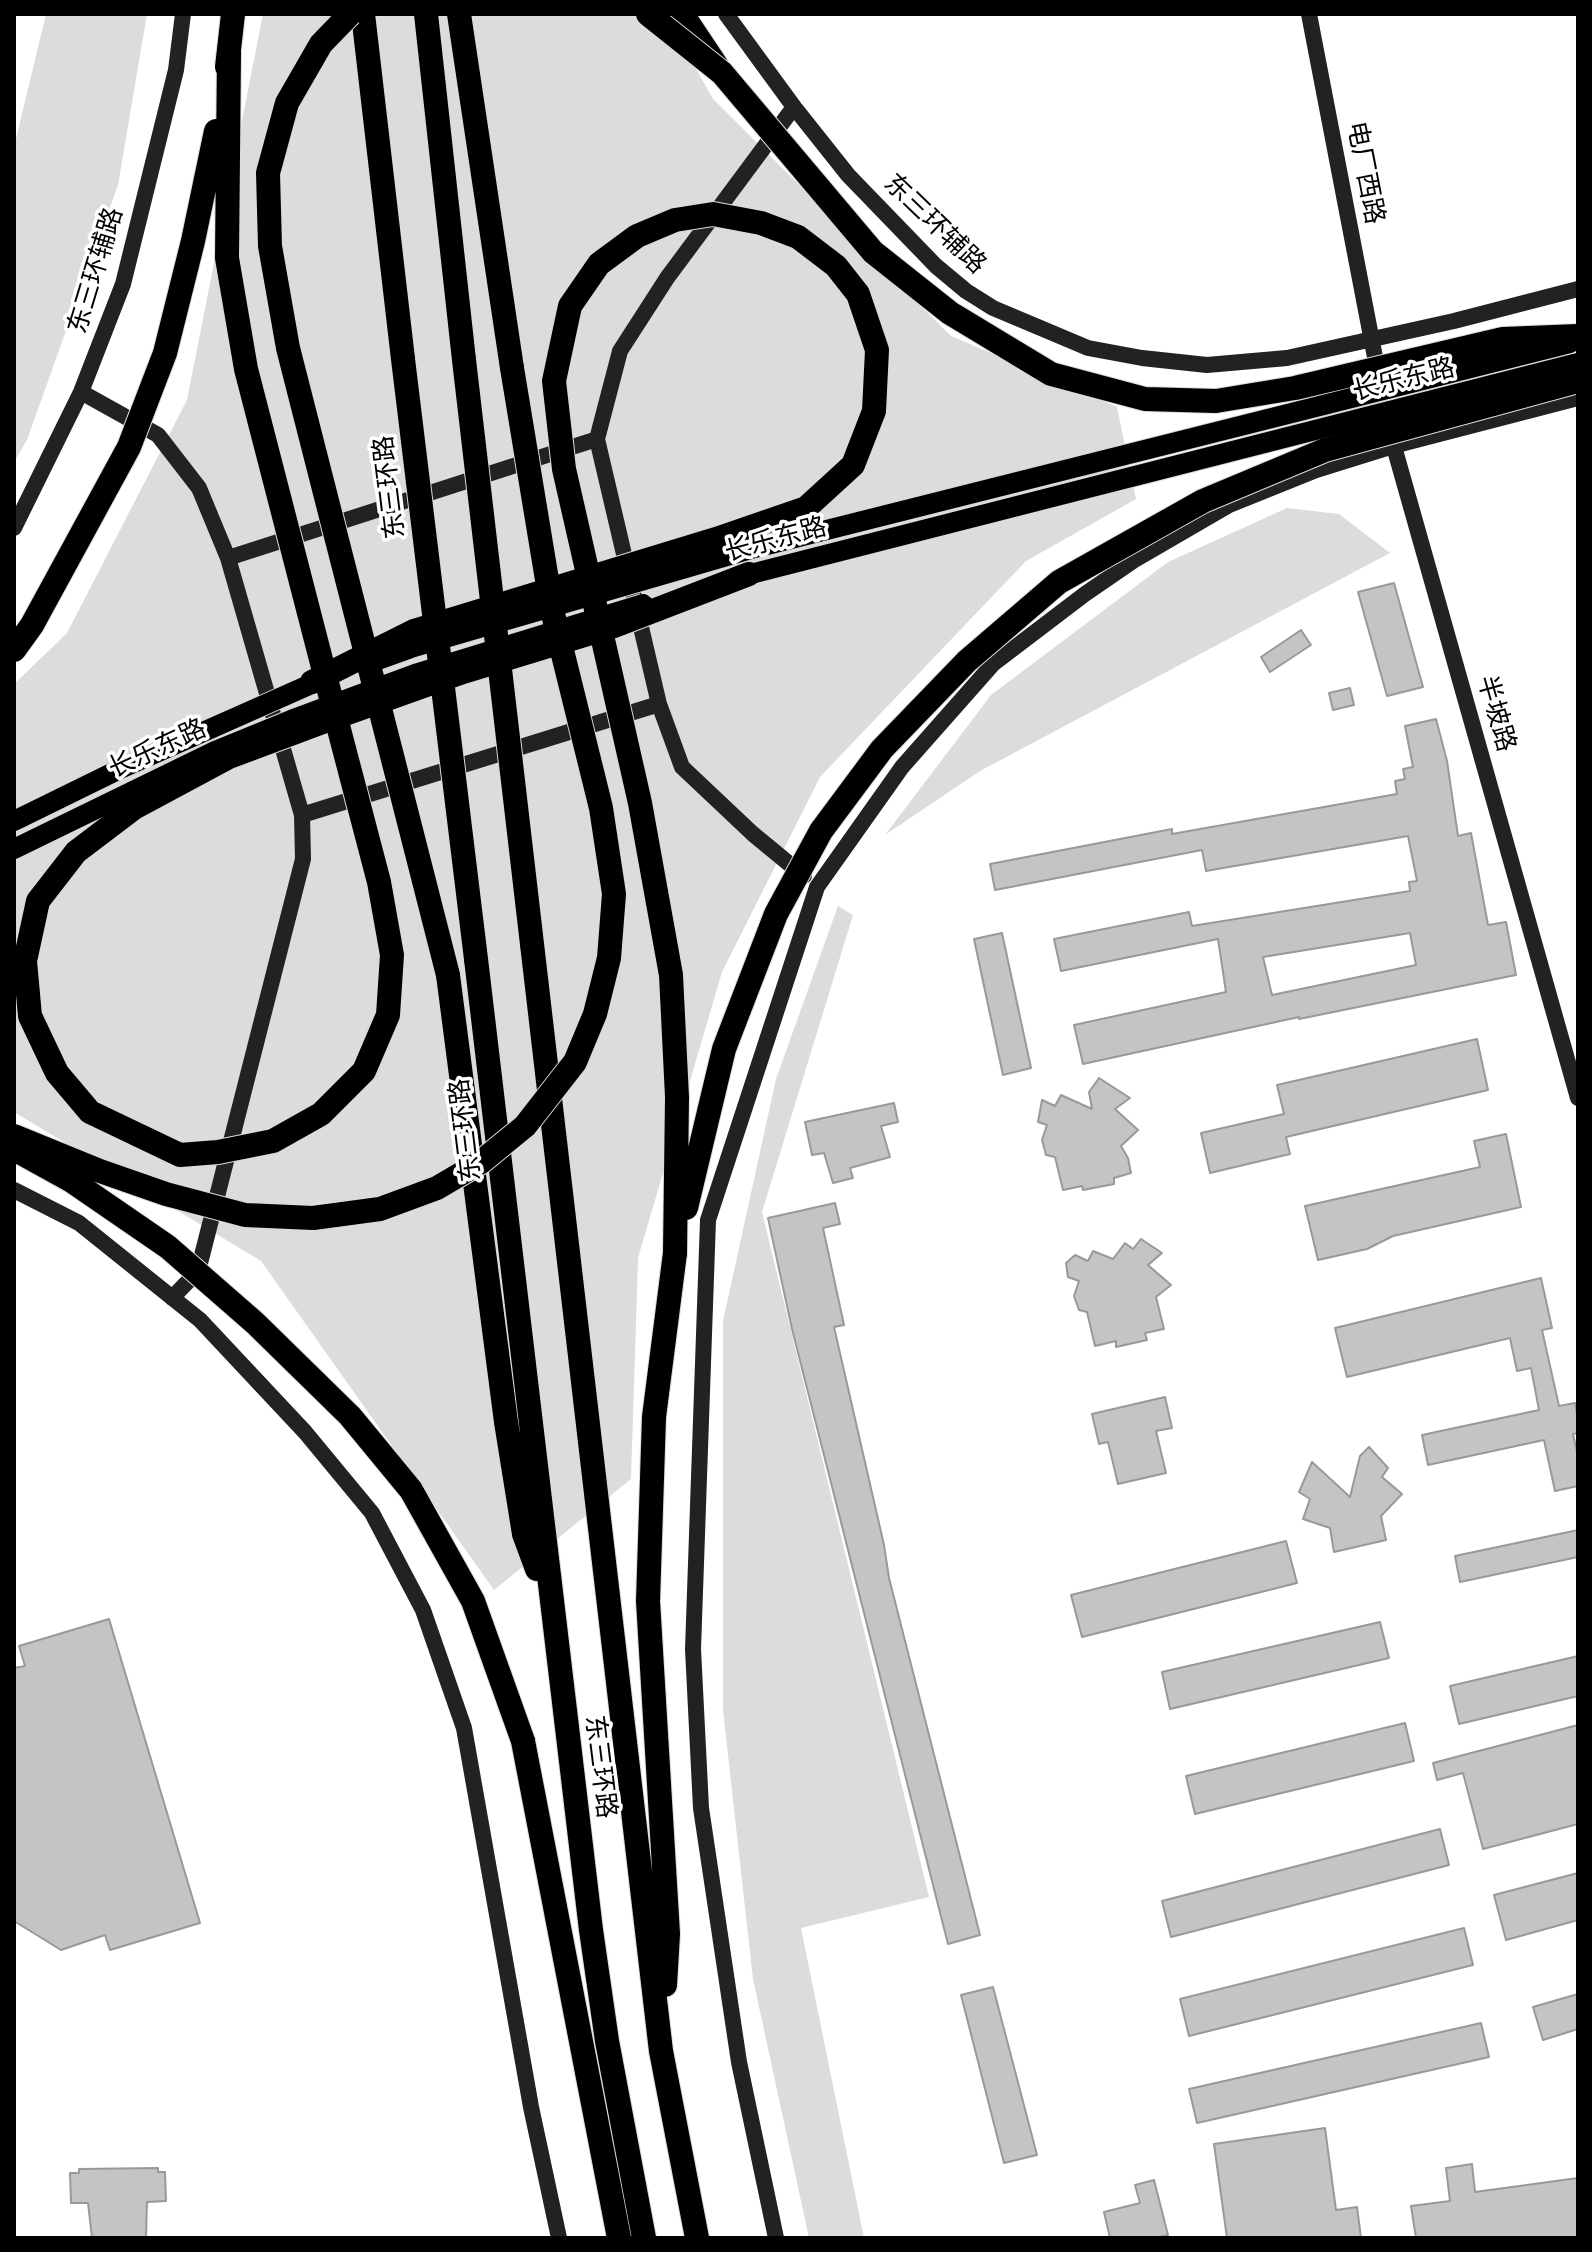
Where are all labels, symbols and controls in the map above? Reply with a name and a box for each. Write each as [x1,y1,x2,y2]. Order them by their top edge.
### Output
street label: 电厂西路 [1339,119,1389,227]
street label: 东三环辅路 [876,169,992,281]
street label: 东三环辅路 [63,204,131,338]
street label: 长乐东路 [1350,353,1458,409]
street label: 东三环路 [369,433,413,541]
street label: 长乐东路 [722,512,830,570]
street label: 半坡路 [1469,672,1521,756]
street label: 长乐东路 [104,714,212,786]
street label: 东三环路 [445,1076,489,1184]
street label: 东三环路 [577,1713,621,1821]

